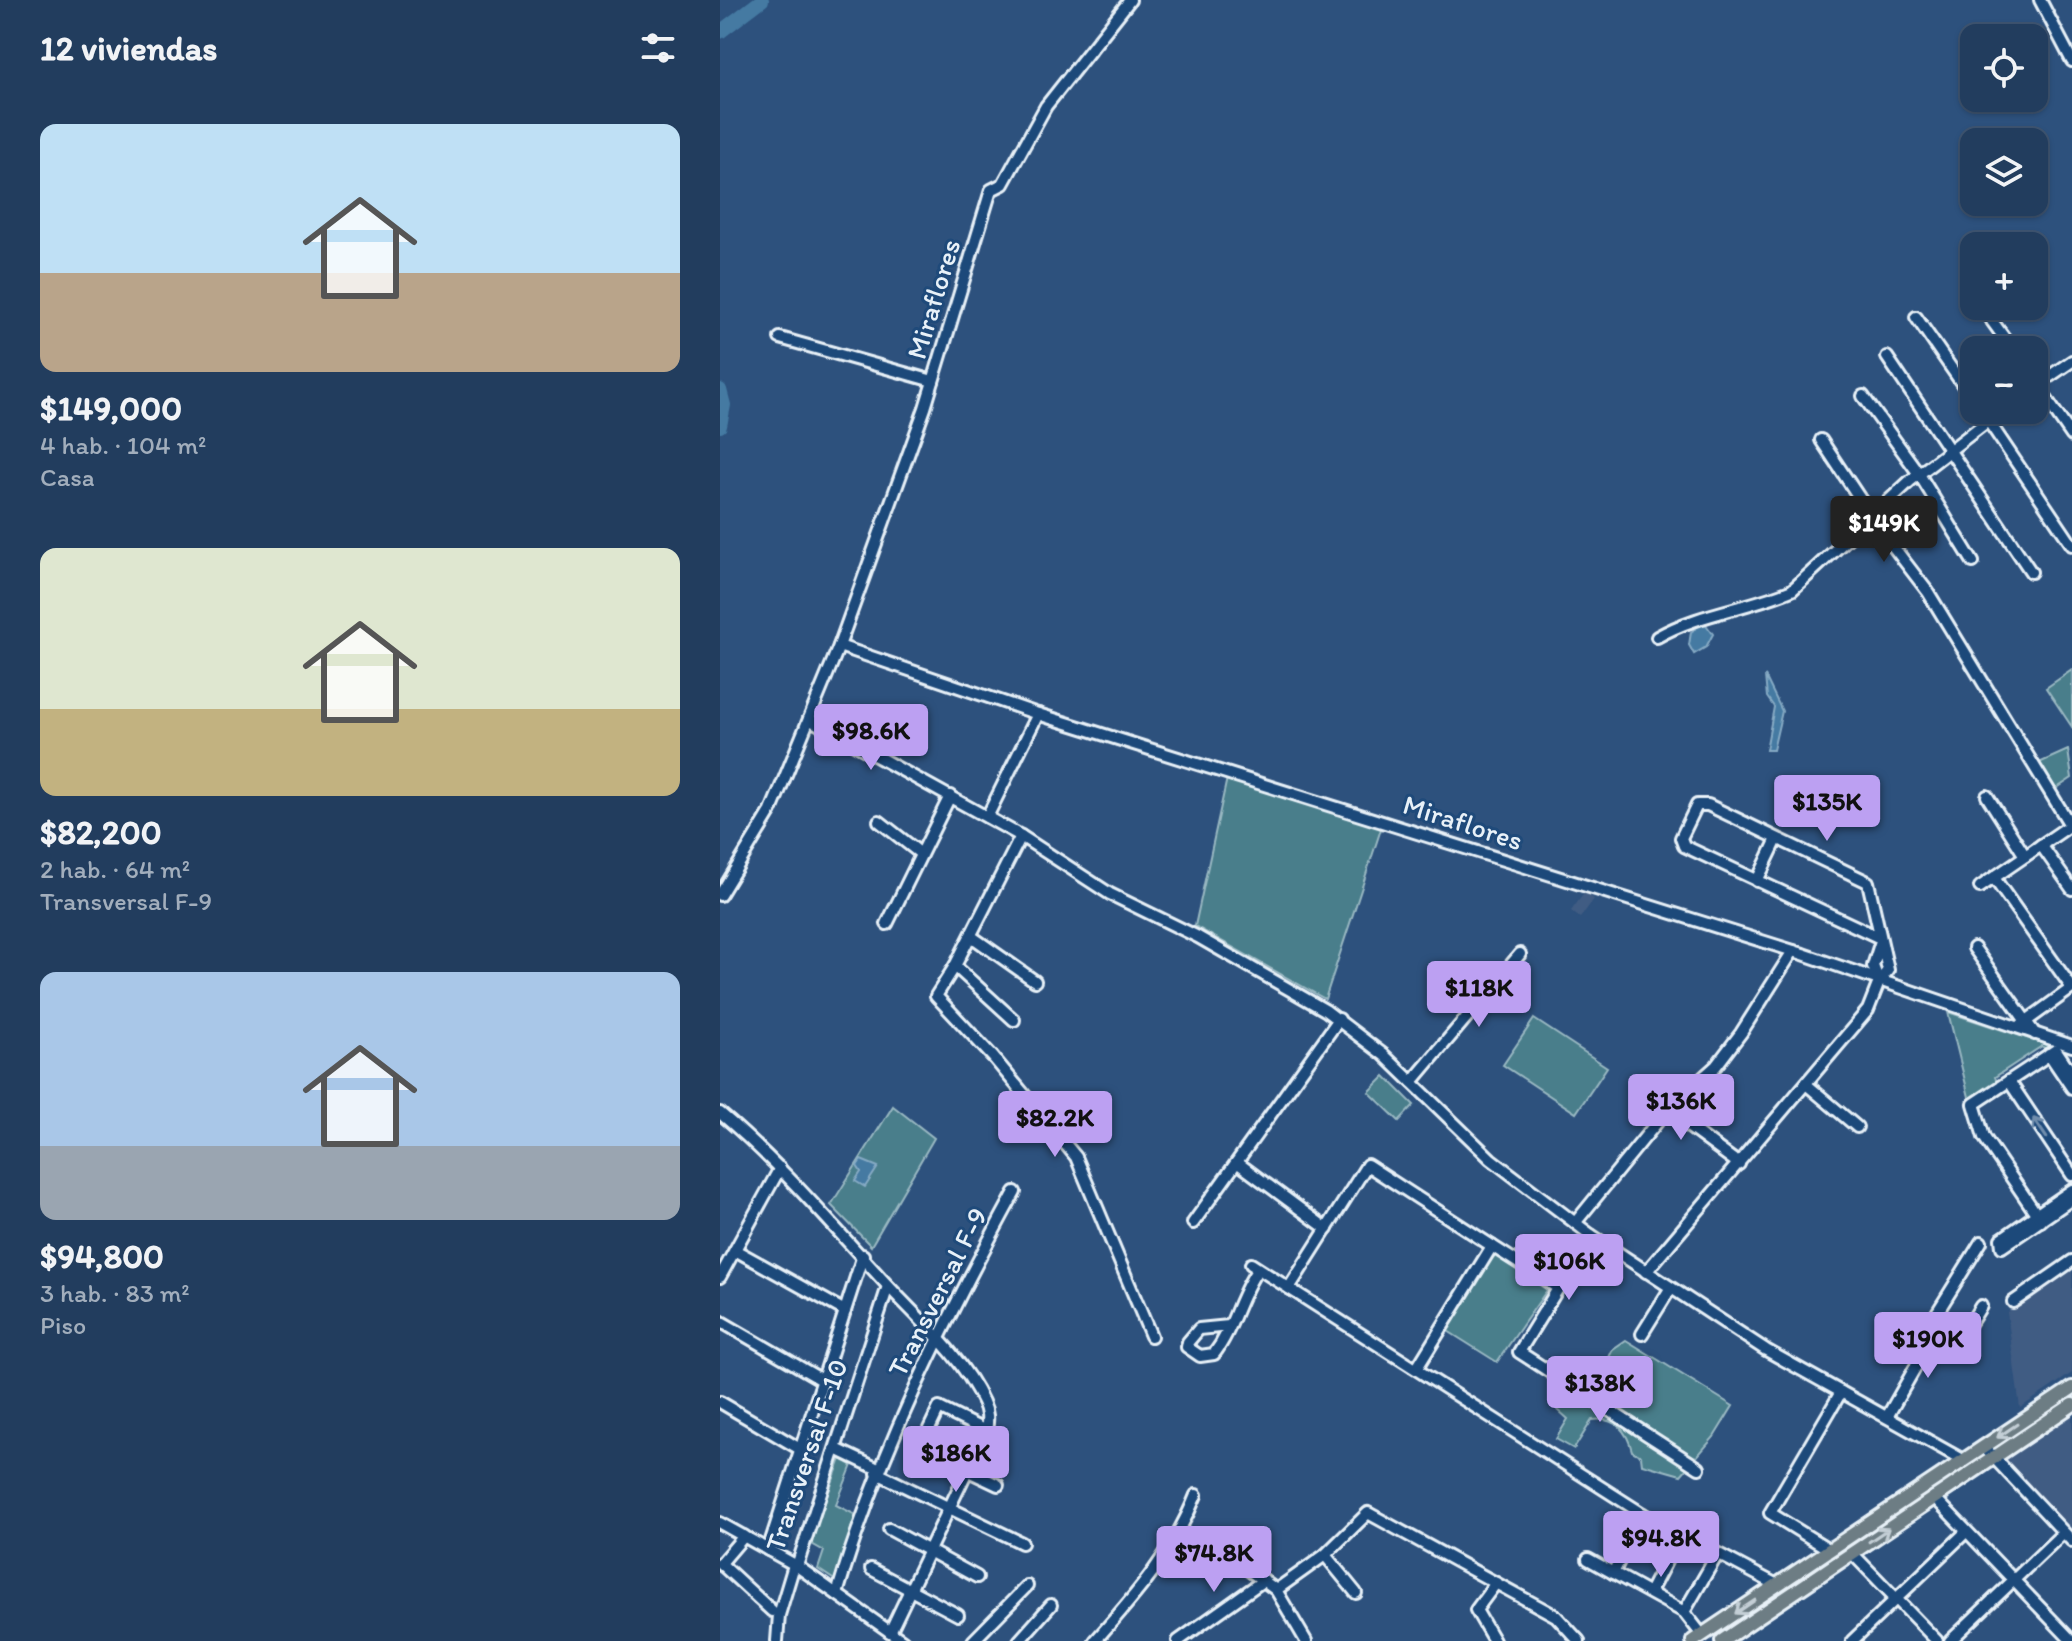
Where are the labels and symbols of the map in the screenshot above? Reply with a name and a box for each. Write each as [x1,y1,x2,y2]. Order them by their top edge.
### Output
street label: Miraflores [899,235,967,363]
pin: $149K [1828,496,1940,564]
pin: $98.6K [806,704,936,772]
pin: $135K [1771,775,1883,843]
street label: Miraflores [1399,787,1527,857]
pin: $118K [1423,961,1535,1029]
pin: $136K [1625,1074,1737,1142]
pin: $82.2K [990,1091,1120,1159]
one-way arrow [2032,1117,2048,1140]
street label: Transversal F-9 [880,1202,994,1382]
pin: $106K [1513,1234,1625,1302]
pin: $190K [1872,1312,1984,1380]
street label: Transversal F-10 [757,1354,855,1556]
pin: $138K [1544,1356,1656,1424]
one-way arrow [1997,1423,2019,1439]
pin: $186K [900,1426,1012,1494]
pin: $94.8K [1596,1511,1726,1579]
pin: $74.8K [1149,1526,1279,1594]
one-way arrow [1868,1526,1890,1543]
one-way arrow [1734,1598,1756,1615]

